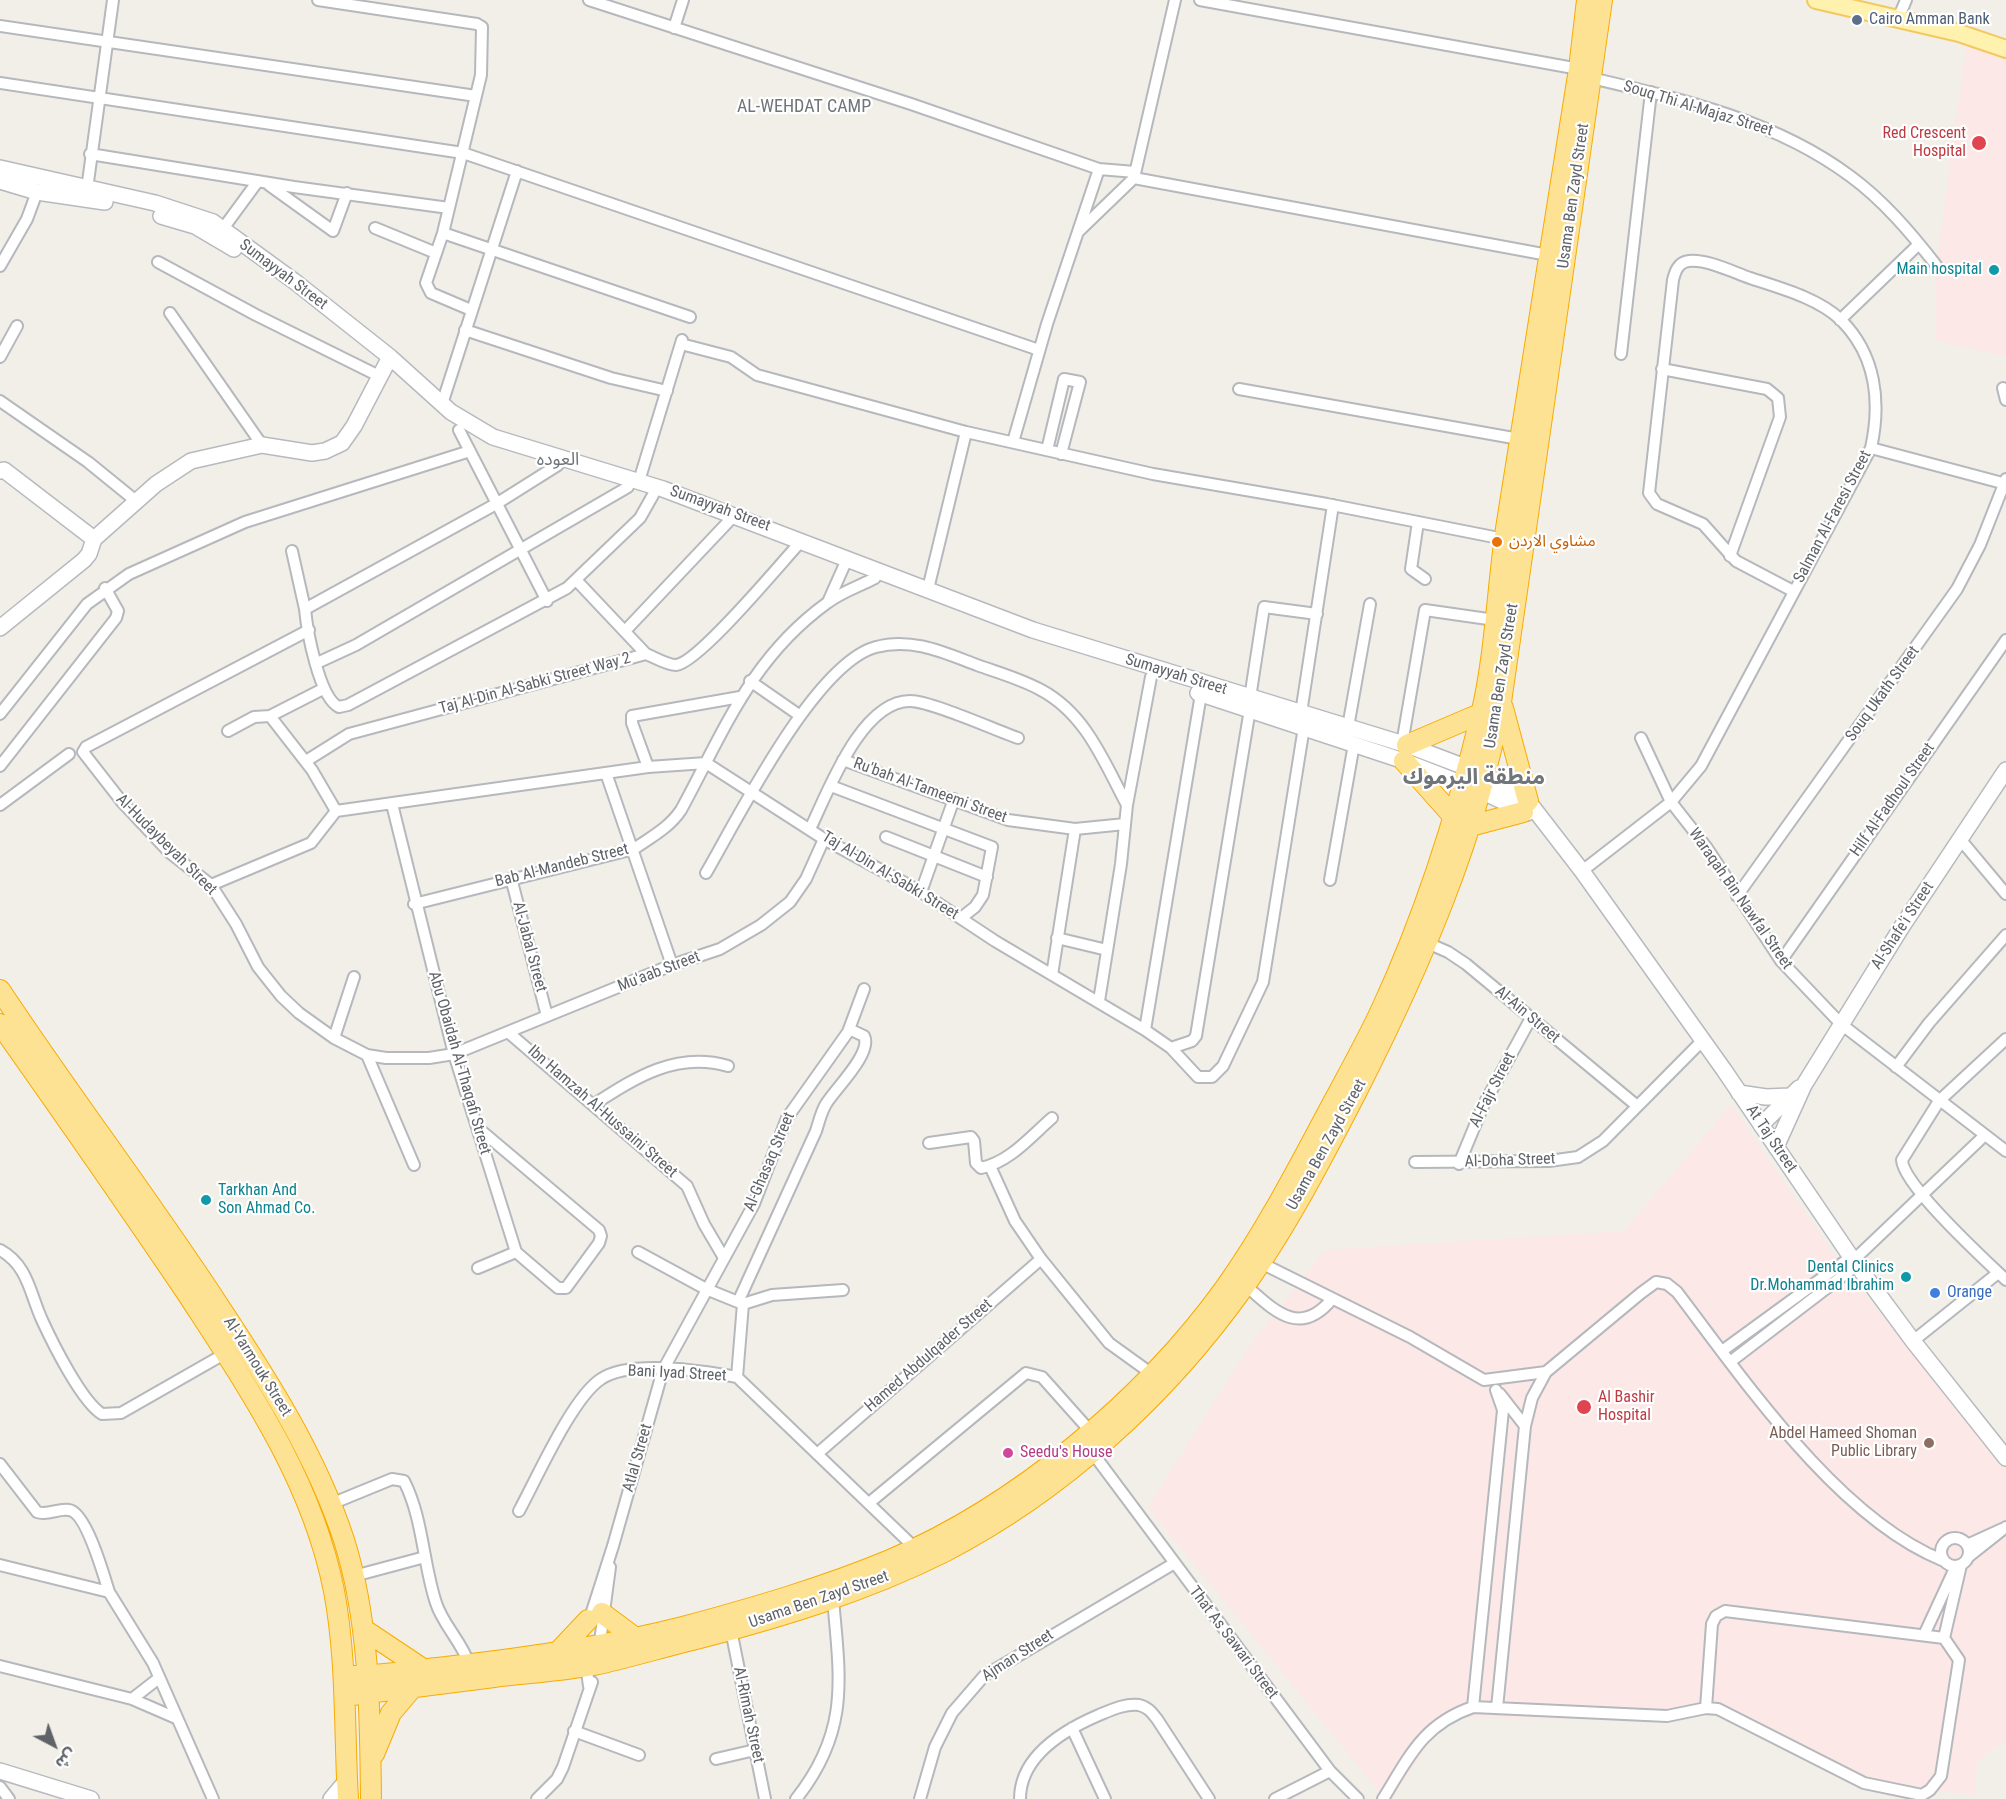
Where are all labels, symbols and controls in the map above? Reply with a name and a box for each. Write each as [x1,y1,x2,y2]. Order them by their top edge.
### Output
place label: Cairo Amman Bank [1869,10,1990,30]
marker: Cairo Amman Bank [1850,13,1864,27]
street label: Souq Thi Al-Majaz Street [1621,77,1775,141]
district label: AL-WEHDAT CAMP [726,96,882,118]
street label: Usama Ben Zayd Street [1554,122,1594,270]
place label: Red Crescent Hospital [1882,124,1966,162]
marker: Red Crescent Hospital [1970,134,1988,152]
street label: Sumayyah Street [235,236,331,314]
place label: Main hospital [1896,260,1982,280]
marker: Main hospital [1987,263,2001,277]
street label: Salman Al-Faresi Street [1790,448,1876,586]
district label: العوده [537,449,579,471]
street label: Sumayyah Street [667,482,773,536]
place label: مشاوي الاردن [1509,532,1596,552]
marker: مشاوي الاردن [1490,535,1504,549]
street label: Usama Ben Zayd Street [1481,602,1523,750]
street label: Souq Ukath Street [1842,643,1924,745]
street label: Taj Al-Din Al-Sabki Street Way 2 [437,649,633,719]
street label: Sumayyah Street [1123,650,1229,700]
street label: Hilf Al-Fadhoul Street [1847,740,1939,860]
street label: Ru'bah Al-Tameemi Street [851,754,1009,828]
district label: منطقة اليرموك [1403,765,1545,791]
street label: Al-Hudaybeyah Street [111,790,221,900]
street label: Waraqah Bin Nawfal Street [1684,825,1796,973]
street label: Taj Al-Din Al-Sabki Street [818,828,962,924]
street label: Bab Al-Mandeb Street [493,840,631,892]
street label: Al-Shafe'i Street [1868,879,1938,973]
street label: Al-Jabal Street [508,900,550,994]
street label: Mu'aab Street [615,948,703,996]
street label: Abu Obaidah Al-Thaqafi Street [424,969,494,1157]
street label: Al-Ain Street [1491,982,1563,1048]
street label: Ibn Hamzah Al-Hussaini Street [523,1042,681,1182]
street label: Al-Fajr Street [1466,1049,1520,1131]
street label: Usama Ben Zayd Street [1283,1076,1371,1214]
street label: At Taj Street [1741,1102,1801,1176]
street label: Al-Ghasaq Street [740,1110,800,1214]
street label: Al-Doha Street [1464,1150,1556,1172]
place label: Tarkhan And Son Ahmad Co. [218,1181,315,1219]
marker: Tarkhan And Son Ahmad Co. [199,1193,213,1207]
place label: Dental Clinics Dr.Mohammad Ibrahim [1750,1258,1894,1296]
marker: Dental Clinics Dr.Mohammad Ibrahim [1899,1270,1913,1284]
place label: Orange [1947,1283,1992,1303]
marker: Orange [1928,1286,1942,1300]
street label: Hamed Abdulqader Street [861,1295,997,1417]
street label: Al-Yarmouk Street [219,1314,295,1420]
street label: Bani Iyad Street [627,1362,727,1386]
place label: Al Bashir Hospital [1598,1388,1655,1426]
marker: Al Bashir Hospital [1575,1398,1593,1416]
street label: Atlal Street [619,1422,657,1494]
place label: Abdel Hameed Shoman Public Library [1769,1424,1917,1462]
marker: Abdel Hameed Shoman Public Library [1922,1436,1936,1450]
place label: Seedu's House [1020,1443,1113,1463]
marker: Seedu's House [1001,1446,1015,1460]
street label: Usama Ben Zayd Street [747,1567,891,1633]
street label: That As Sawari Street [1184,1583,1282,1703]
street label: Ajman Street [979,1626,1057,1686]
street label: Al-Rimah Street [728,1665,768,1765]
north arrow [24,1715,84,1775]
text: ش [52,1745,81,1773]

